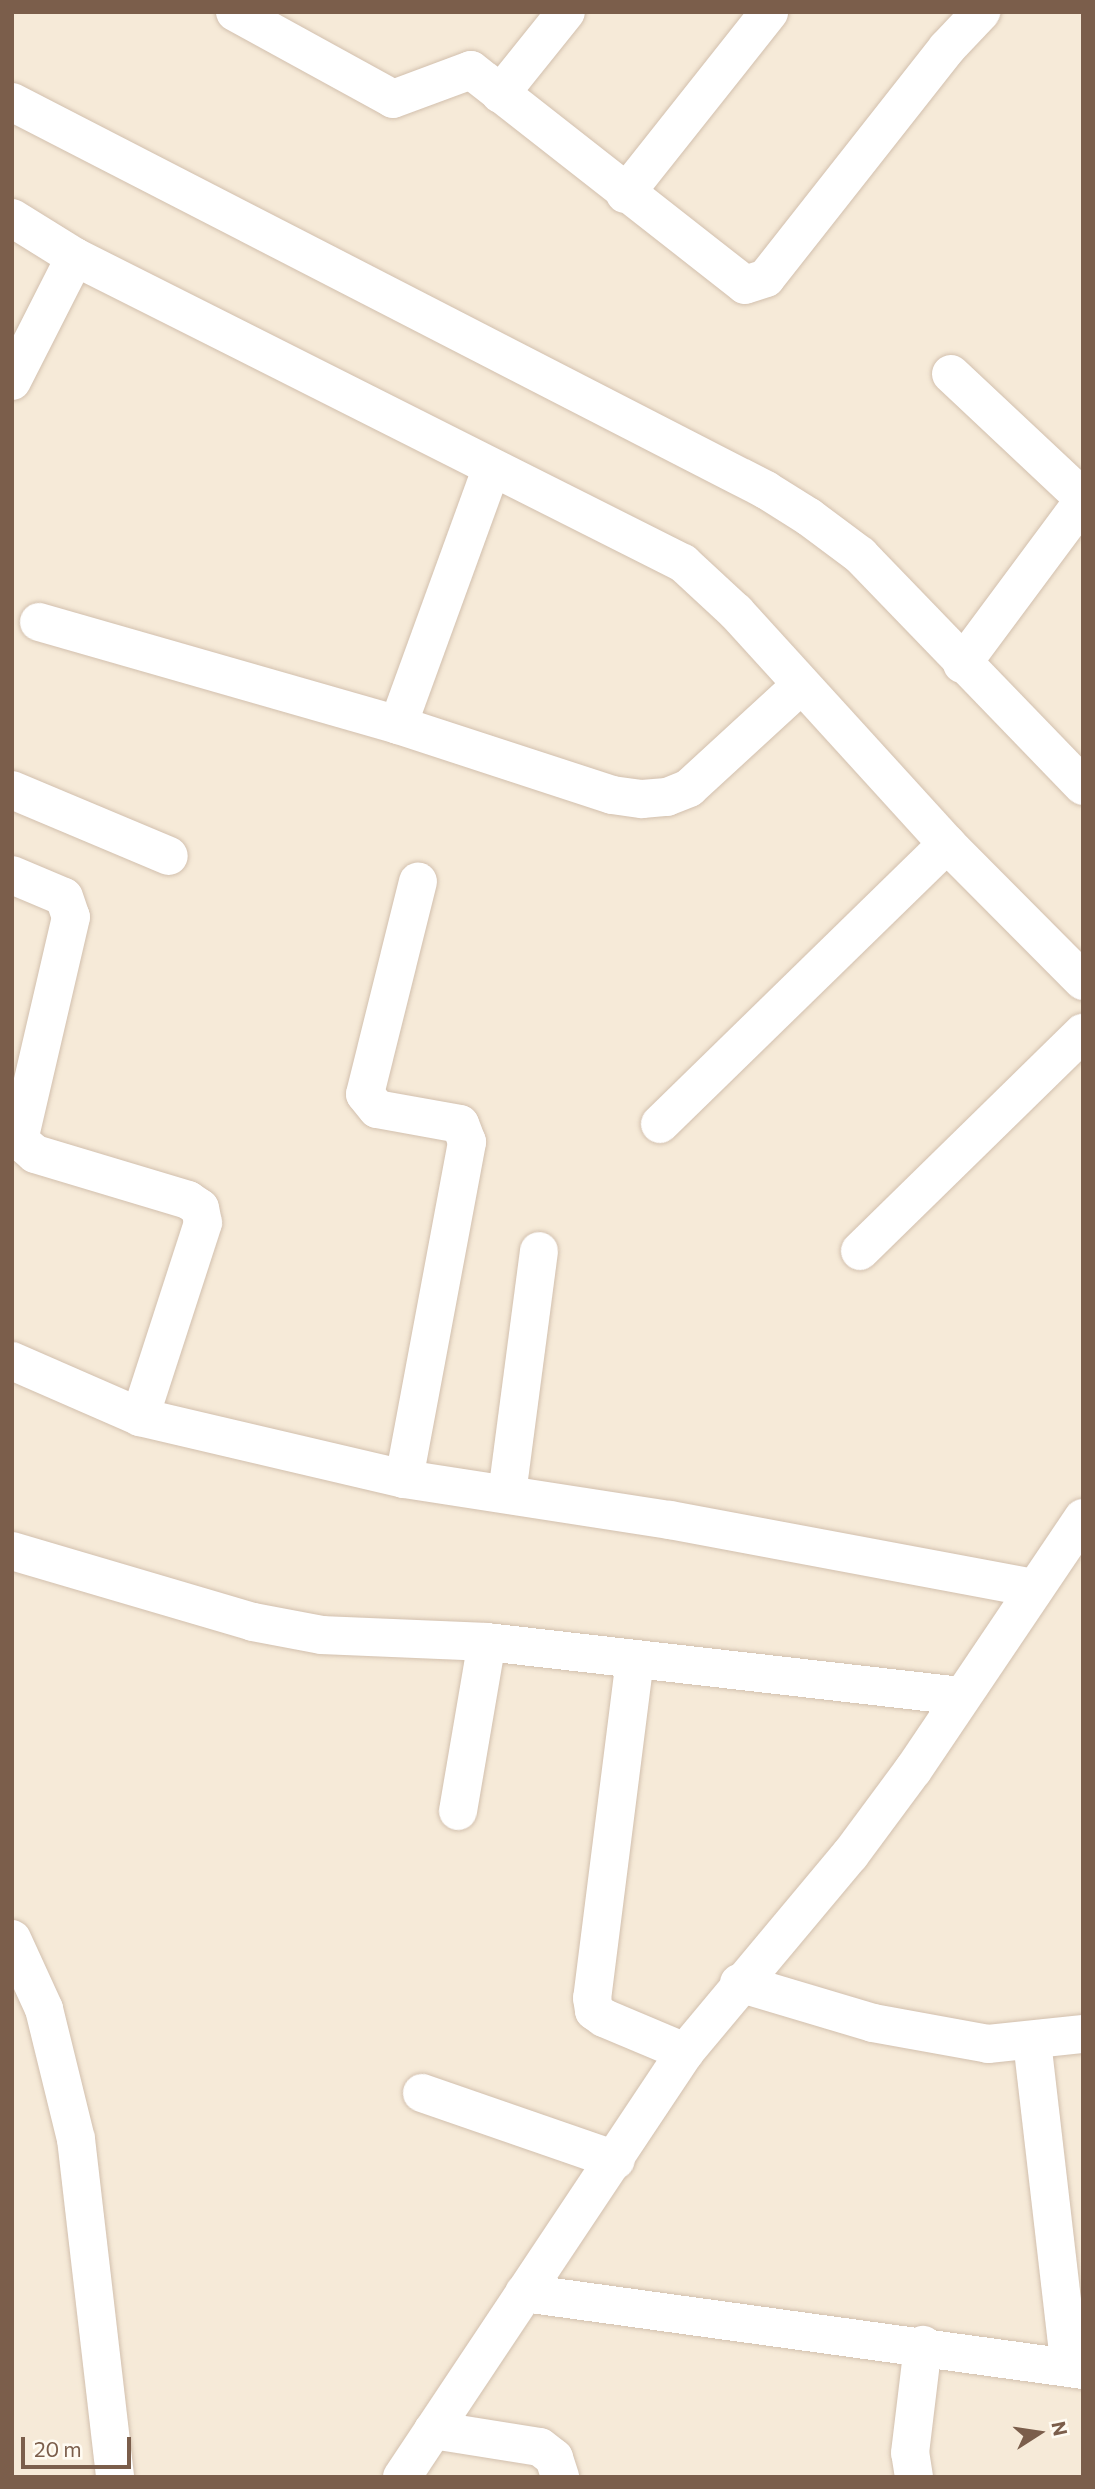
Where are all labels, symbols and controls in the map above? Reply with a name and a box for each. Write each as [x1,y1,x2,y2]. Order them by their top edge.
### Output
north arrow [1004,2398,1074,2468]
text: N [1047,2419,1073,2438]
scale bar [24,2422,135,2466]
text: 20 m [34,2436,82,2461]

